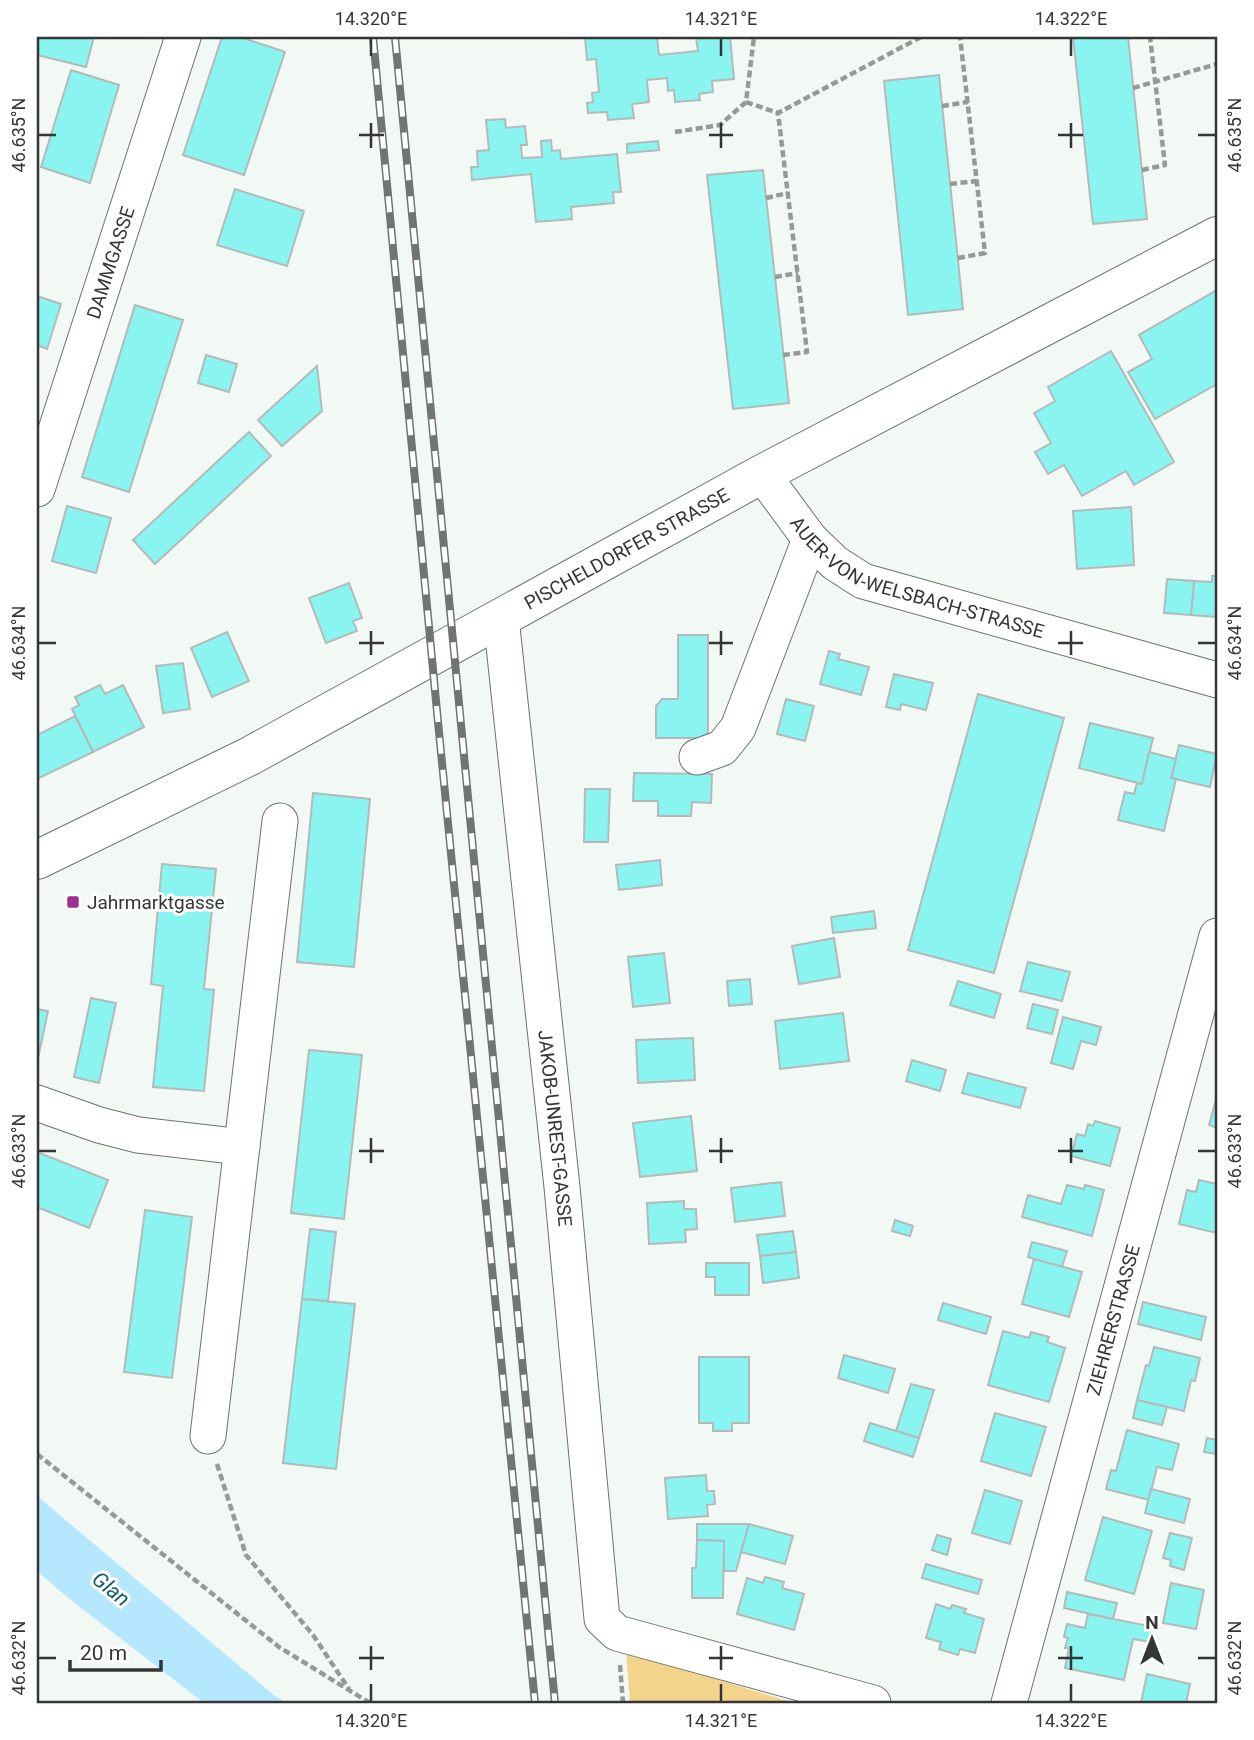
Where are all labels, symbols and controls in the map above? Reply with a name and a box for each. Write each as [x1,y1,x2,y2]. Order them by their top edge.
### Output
text: 14.320°E [335,8,407,29]
text: 14.321°E [685,8,757,29]
text: 14.322°E [1035,8,1107,29]
text: 46.635°N [8,98,29,172]
text: 46.635°N [1224,98,1245,172]
street label: DAMMGASSE [81,203,139,322]
street label: PISCHELDORFER STRASSE [520,483,733,614]
street label: AUER-VON-WELSBACH-STRASSE [786,512,1047,643]
text: 46.634°N [8,606,29,680]
text: 46.634°N [1224,606,1245,680]
place label: Jahrmarktgasse [87,891,225,914]
marker: Jahrmarktgasse [65,894,81,910]
street label: JAKOB-UNREST-GASSE [534,1029,577,1228]
text: 46.633°N [8,1114,29,1188]
text: 46.633°N [1224,1114,1245,1188]
street label: ZIEHRERSTRASSE [1081,1242,1144,1398]
water label: Glan [87,1567,135,1611]
north arrow [1118,1604,1188,1674]
text: N [1145,1611,1159,1634]
text: 46.632°N [8,1621,29,1695]
text: 46.632°N [1224,1621,1245,1695]
scale bar [70,1628,161,1672]
text: 20 m [80,1641,127,1665]
text: 14.320°E [335,1710,407,1731]
text: 14.321°E [685,1710,757,1731]
text: 14.322°E [1035,1710,1107,1731]

